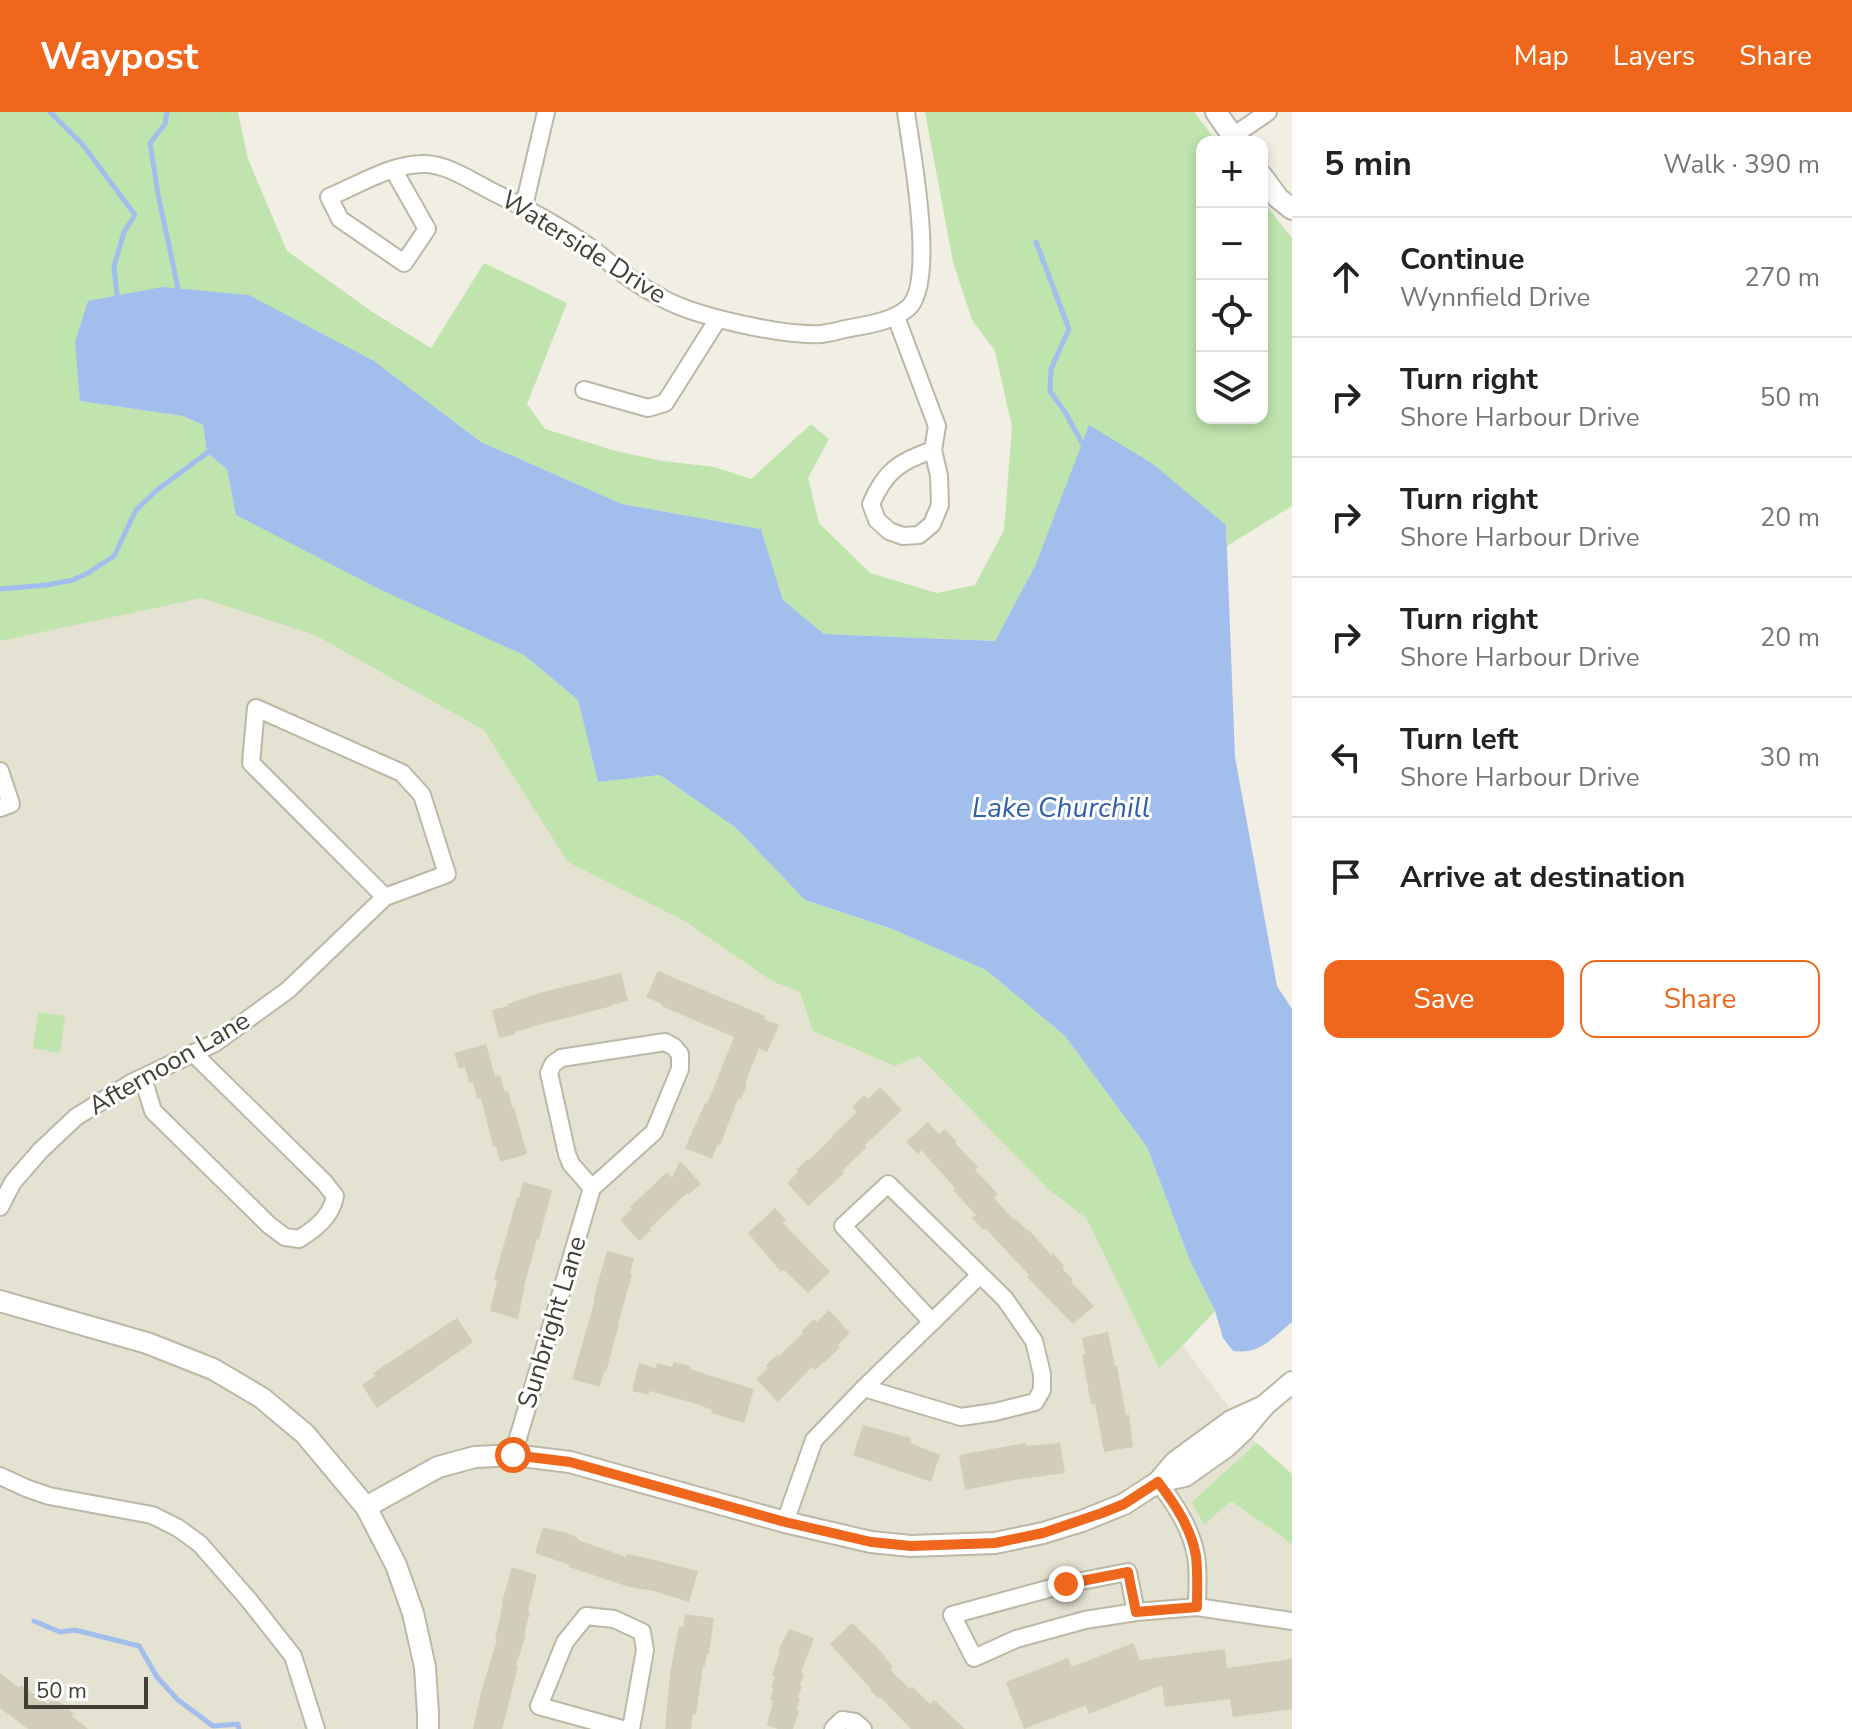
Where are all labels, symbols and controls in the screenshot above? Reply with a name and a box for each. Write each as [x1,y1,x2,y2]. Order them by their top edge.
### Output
text: Waypost [40,31,198,82]
text: Map [1514,37,1569,75]
text: Layers [1613,37,1695,75]
text: Share [1739,37,1812,75]
map controls [1196,136,1268,424]
button: + [1196,136,1268,208]
text: 5 min [1324,141,1412,187]
text: Walk · 390 m [1663,147,1820,182]
street label: Waterside Drive [495,182,673,312]
button: − [1196,208,1268,280]
text: Continue [1400,239,1525,280]
icon: ahead [1324,255,1368,299]
text: 270 m [1744,260,1820,295]
button: locate [1196,280,1268,352]
text: Wynnfield Drive [1400,280,1590,315]
button: layers [1196,352,1268,424]
text: Turn right [1400,359,1538,400]
icon: right [1324,375,1368,419]
text: 50 m [1760,380,1820,415]
text: Shore Harbour Drive [1400,400,1640,435]
text: Turn right [1400,479,1538,520]
icon: right [1324,495,1368,539]
text: 20 m [1760,500,1820,535]
text: Shore Harbour Drive [1400,520,1640,555]
text: Turn right [1400,599,1538,640]
icon: right [1324,615,1368,659]
text: 20 m [1760,620,1820,655]
text: Shore Harbour Drive [1400,640,1640,675]
text: Turn left [1400,719,1518,760]
icon: left [1324,735,1368,779]
text: 30 m [1760,740,1820,775]
text: Shore Harbour Drive [1400,760,1640,795]
water label: Lake Churchill [972,789,1150,827]
icon: arrive [1324,855,1368,899]
text: Arrive at destination [1400,857,1685,898]
button: Save [1324,960,1564,1038]
button: Share [1580,960,1820,1038]
street label: Afternoon Lane [82,1003,256,1123]
street label: Sunbright Lane [509,1232,595,1412]
route start [495,1437,531,1473]
route end [1048,1566,1084,1602]
scale bar [24,1673,148,1709]
text: 50 m [36,1676,87,1706]

